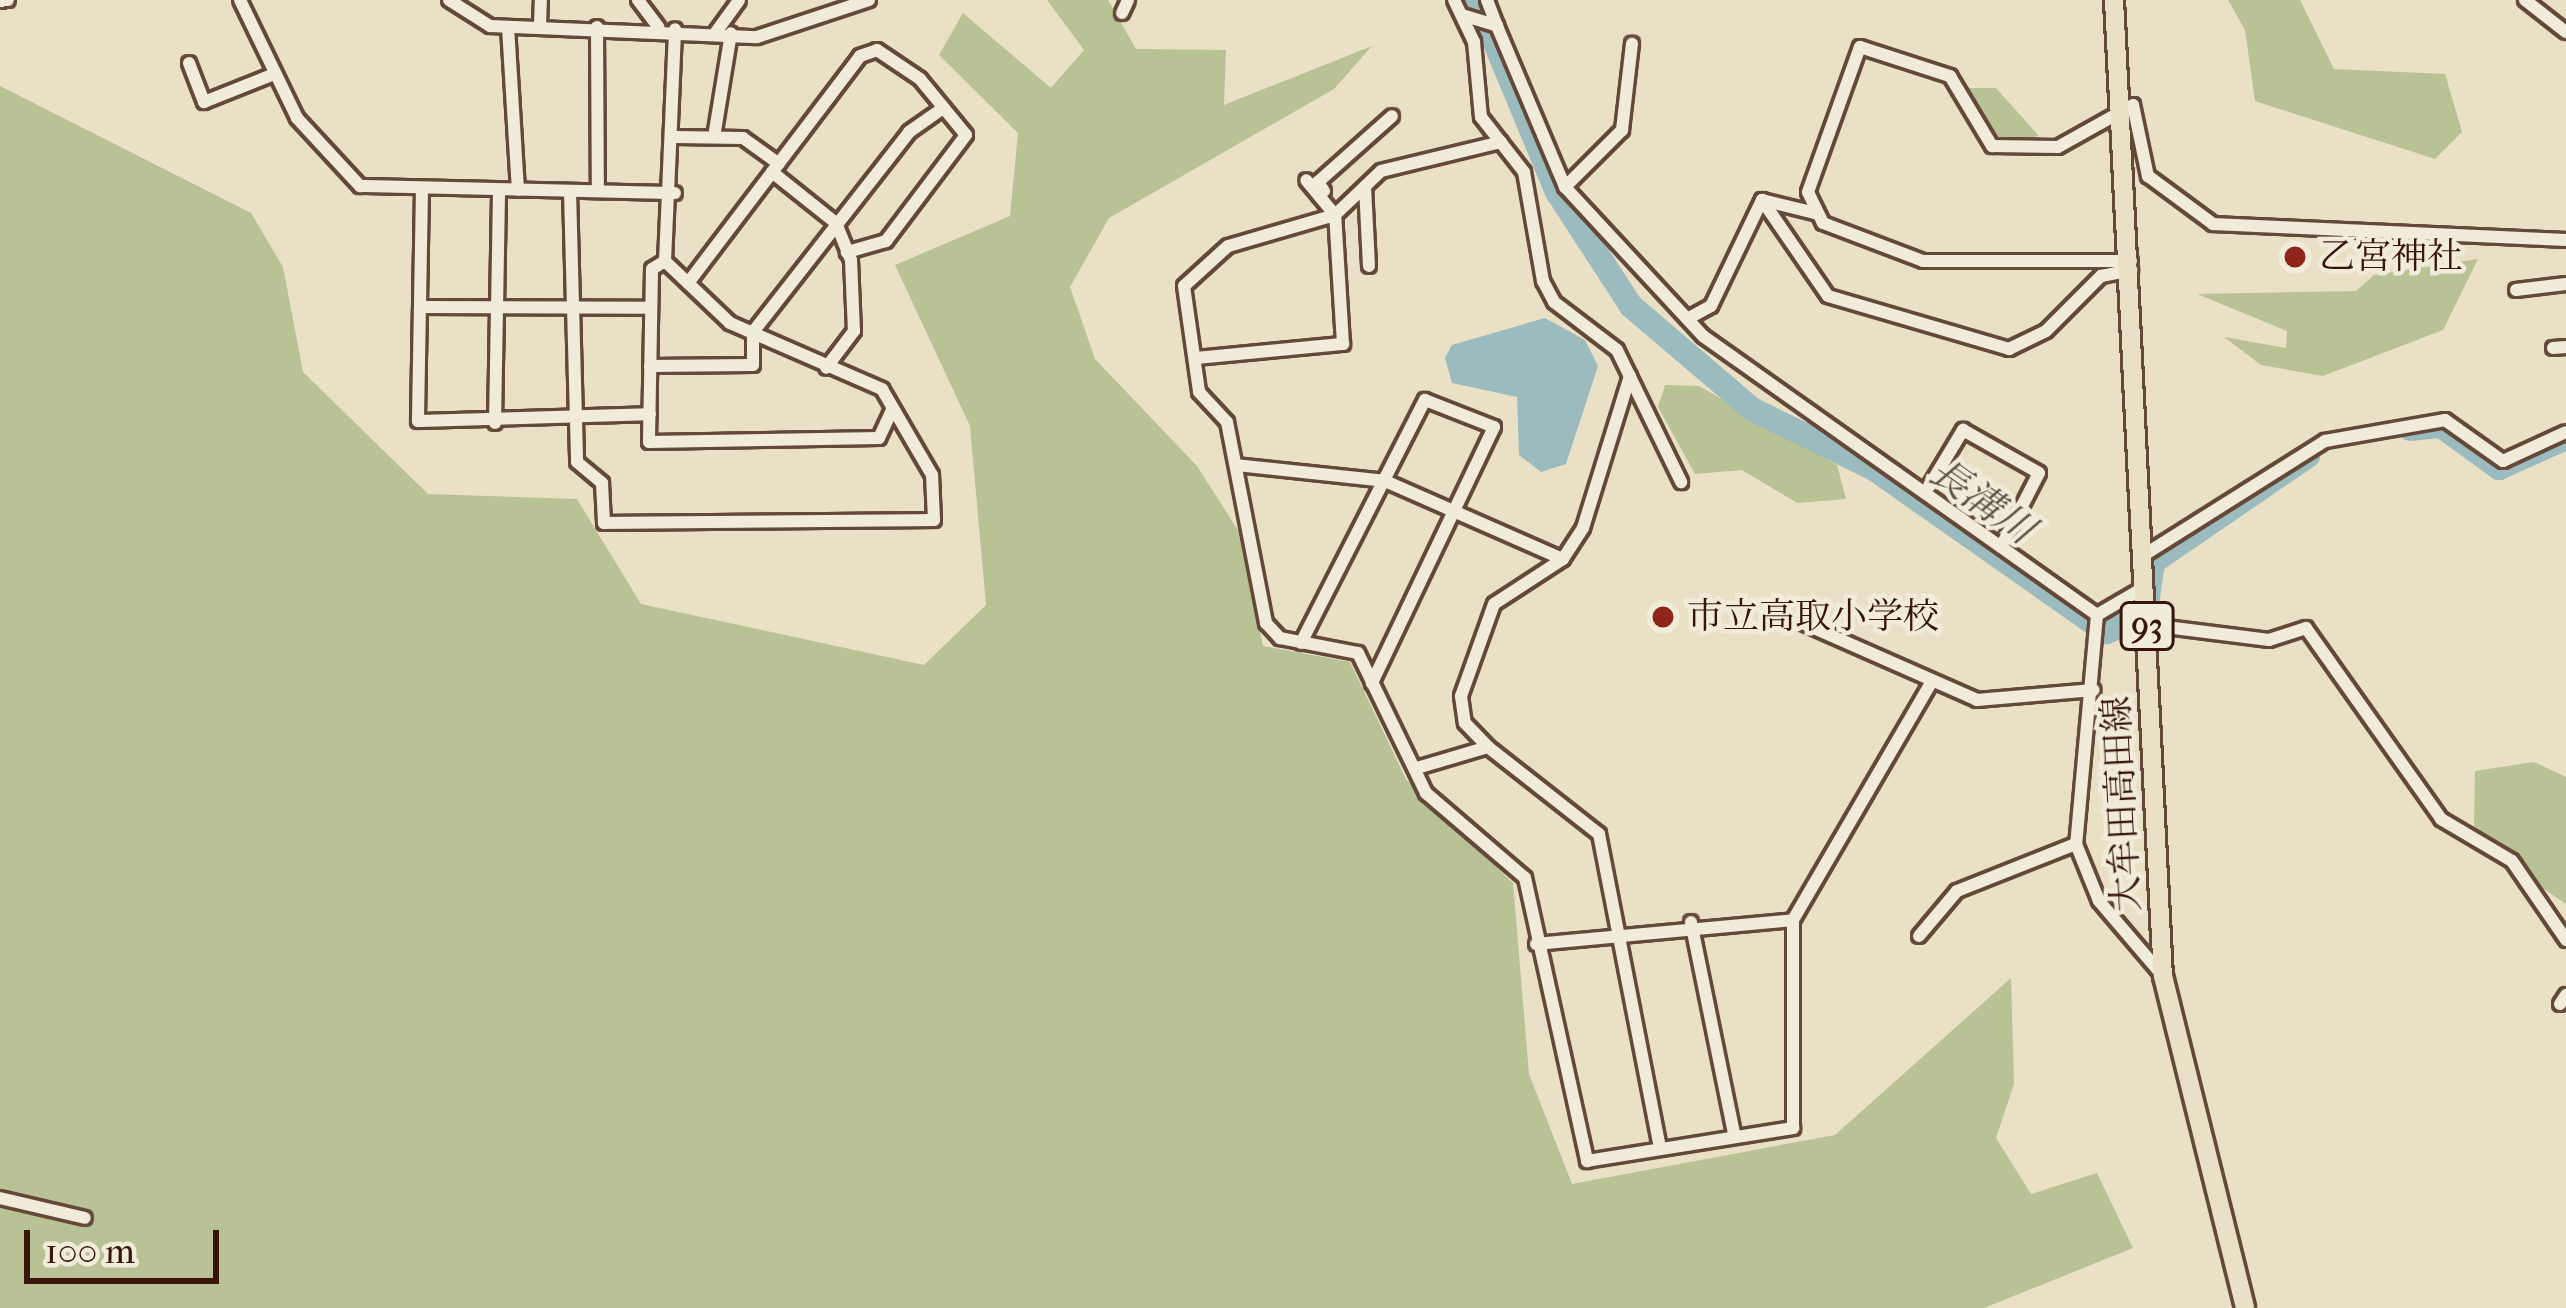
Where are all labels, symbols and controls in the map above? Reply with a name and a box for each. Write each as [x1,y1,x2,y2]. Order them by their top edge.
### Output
place label: 乙宮神社 [2319,235,2463,279]
marker: 乙宮神社 [2282,244,2308,270]
water label: 長溝川 [1921,448,2043,554]
place label: 市立高取小学校 [1687,595,1939,639]
road number: 93 [2117,599,2177,653]
marker: 市立高取小学校 [1650,604,1676,630]
street label: 大牟田高田線 [2095,695,2149,913]
scale bar [30,1206,225,1280]
text: 100 m [45,1230,135,1272]

